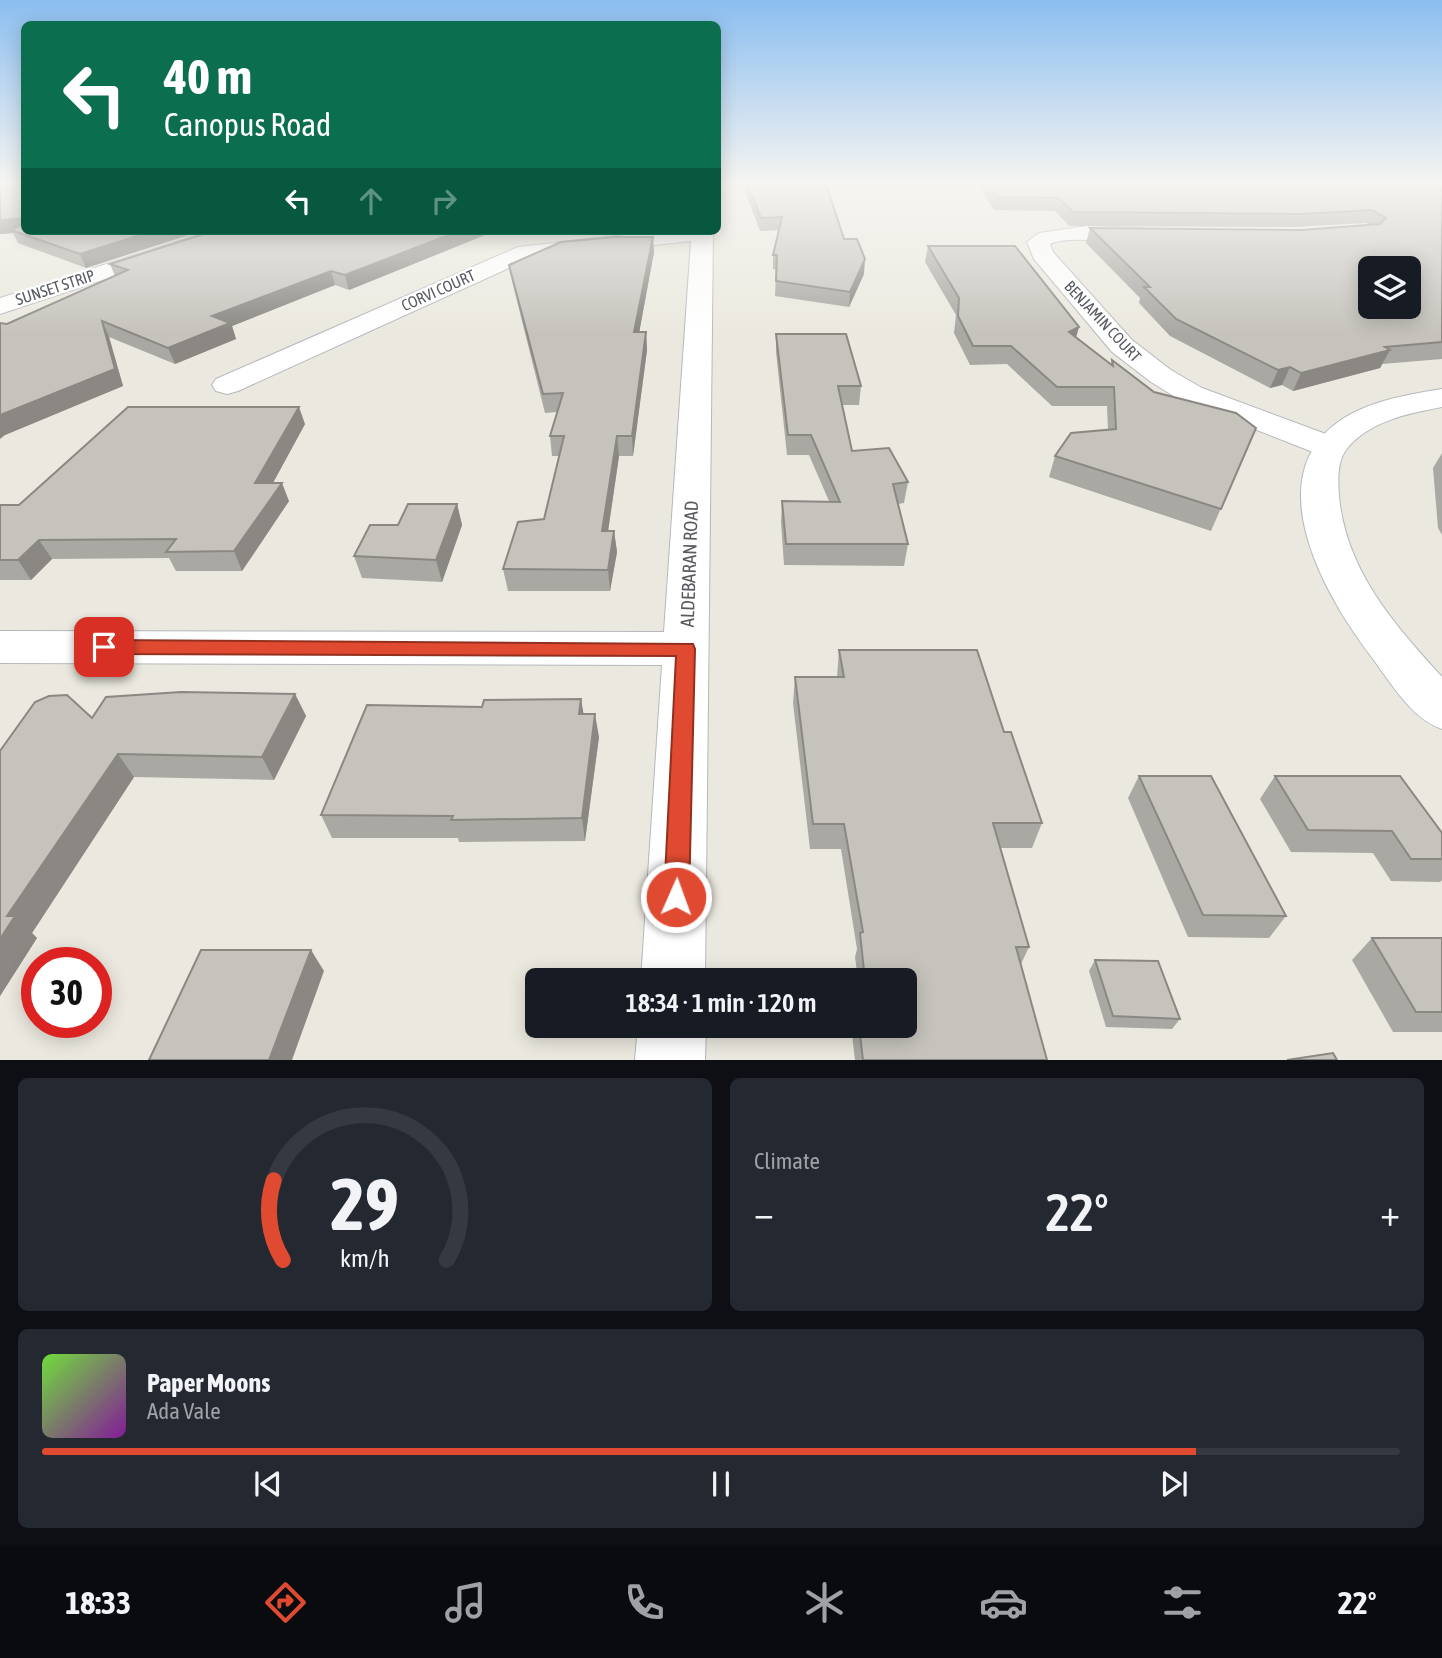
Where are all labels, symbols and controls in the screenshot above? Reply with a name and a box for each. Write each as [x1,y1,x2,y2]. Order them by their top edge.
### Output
text: 40 m [164,48,252,104]
icon: left [49,49,140,140]
text: Canopus Road [164,106,331,143]
icon: left [279,182,317,220]
icon: ahead [352,182,390,220]
icon: right [425,182,463,220]
map controls [1358,256,1421,319]
button: layers [1358,256,1421,319]
street label: SUNSET STRIP [13,266,97,308]
street label: CORVI COURT [398,266,478,314]
street label: BENJAMIN COURT [1061,277,1145,365]
street label: ALDEBARAN ROAD [676,500,702,628]
pin [74,617,134,677]
icon: arrive [85,628,123,666]
position arrow [639,860,713,934]
speed limit sign: 30 [21,947,112,1038]
text: 18:34 · 1 min · 120 m [626,988,816,1018]
text: Climate [754,1148,820,1174]
text: 29 [331,1163,399,1246]
text: 22° [1045,1182,1109,1242]
text: − [754,1191,774,1234]
text: + [1380,1191,1400,1234]
text: km/h [340,1244,390,1272]
text: Paper Moons [147,1368,270,1398]
text: Ada Vale [147,1398,221,1424]
icon: previous [249,1465,287,1503]
icon: pause [702,1465,740,1503]
icon: next [1155,1465,1193,1503]
icon: directions [261,1578,310,1627]
icon: music [441,1578,490,1627]
icon: phone [620,1578,669,1627]
icon: climate [800,1578,849,1627]
icon: car [979,1578,1028,1627]
icon: filters [1158,1578,1207,1627]
text: 18:33 [65,1584,131,1621]
text: 22° [1338,1584,1377,1621]

